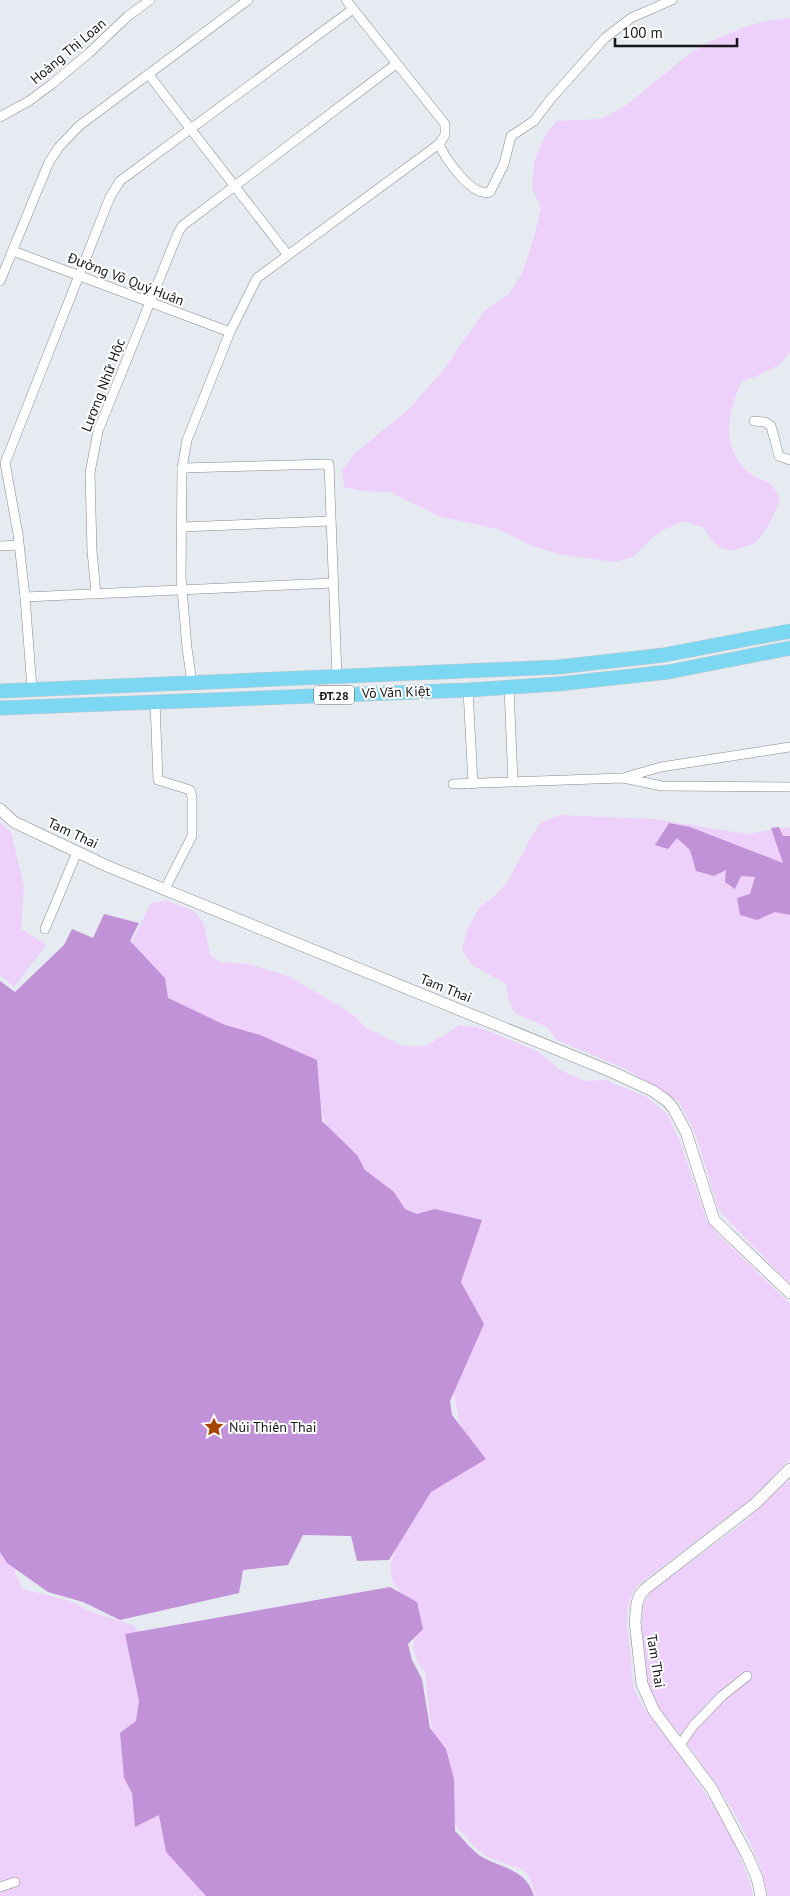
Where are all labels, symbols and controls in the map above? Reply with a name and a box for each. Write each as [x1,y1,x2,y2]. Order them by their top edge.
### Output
street label: Hoàng Thị Loan [27,14,109,88]
scale bar [615,15,738,47]
text: 100 m [622,23,663,42]
street label: Đường Võ Quý Huân [64,248,187,309]
street label: Lương Nhữ Hộc [77,336,129,434]
street label: Võ Văn Kiệt [360,682,431,702]
road number: ĐT.28 [314,686,354,704]
street label: Tam Thai [45,813,101,853]
street label: Tam Thai [418,970,474,1006]
place icon: Núi Thiên Thai [203,1416,225,1438]
place label: Núi Thiên Thai [229,1418,316,1436]
street label: Tam Thai [643,1633,669,1689]

